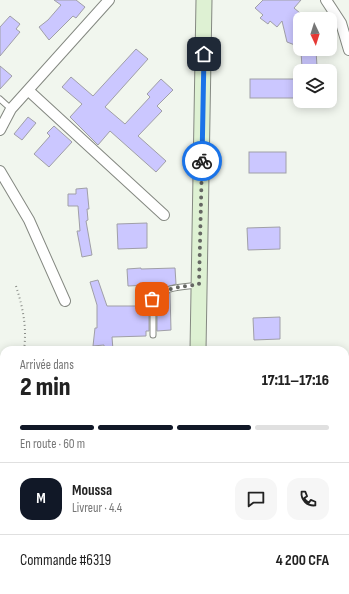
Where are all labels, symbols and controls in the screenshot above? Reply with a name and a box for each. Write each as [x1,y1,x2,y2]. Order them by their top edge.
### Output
north arrow [293,12,337,56]
map controls [293,12,337,108]
pin [187,37,221,71]
icon: home [193,43,215,65]
button: layers [293,64,337,108]
courier [182,141,222,181]
icon: bike [191,150,213,172]
pin [135,282,169,316]
icon: bag [141,288,163,310]
text: Arrivée dans [20,357,74,373]
text: 17:11–17:16 [262,371,329,390]
text: 2 min [20,372,70,403]
text: En route · 60 m [20,436,85,452]
button: chat [235,478,277,520]
button: phone [287,478,329,520]
text: Moussa [72,481,112,500]
text: M [36,489,46,508]
text: Livreur · 4.4 [72,500,122,516]
text: Commande #6319 [20,551,111,570]
text: 4 200 CFA [276,551,329,570]

